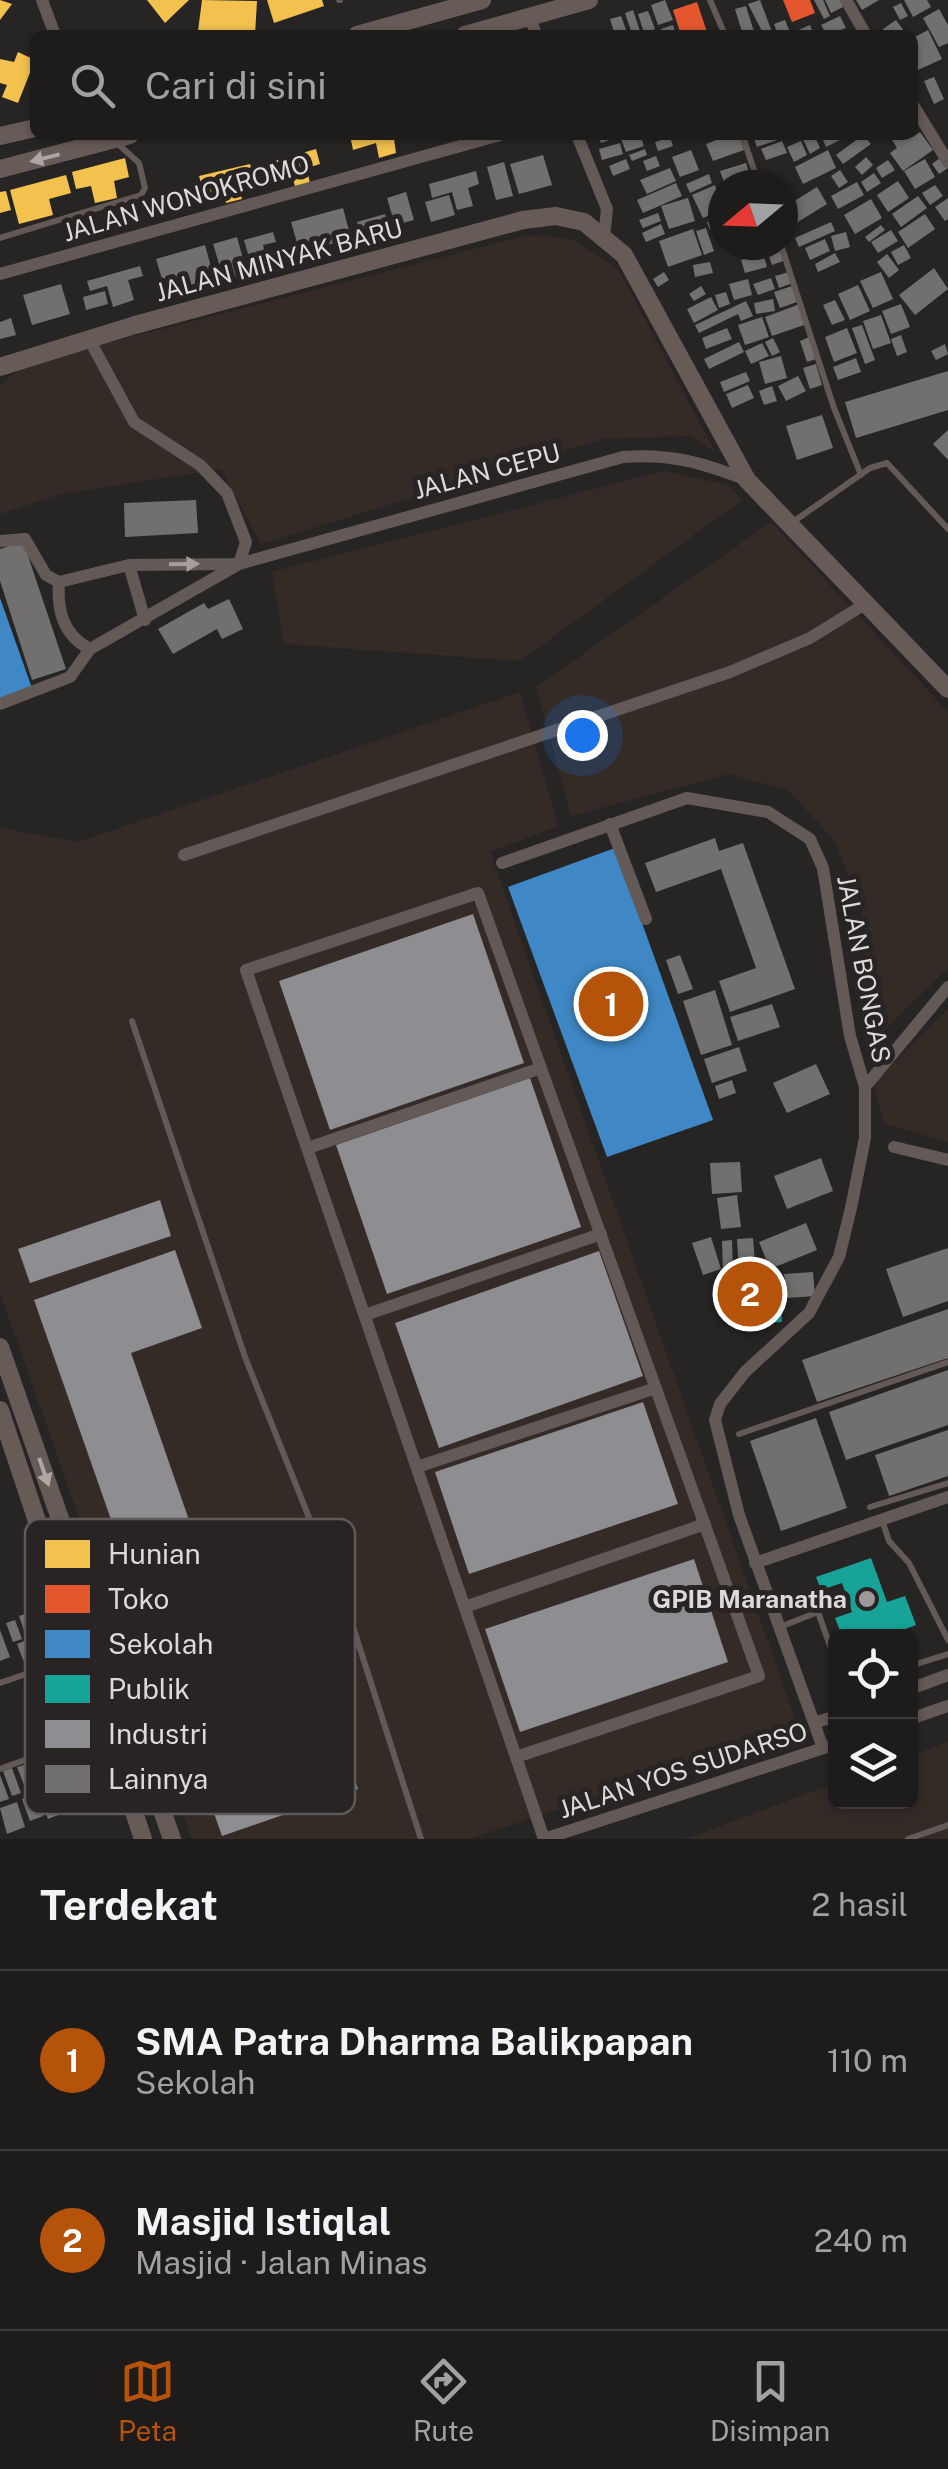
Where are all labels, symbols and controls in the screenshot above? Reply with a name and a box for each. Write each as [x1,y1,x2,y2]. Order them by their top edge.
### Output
search box [30,30,918,140]
icon: search [65,58,120,113]
text: Cari di sini [145,63,327,108]
street label: JALAN WONOKROMO [59,148,313,248]
one-way arrow [29,151,60,166]
north arrow [708,170,798,260]
street label: JALAN MINYAK BARU [152,213,406,307]
street label: JALAN CEPU [410,437,564,505]
one-way arrow [168,556,200,572]
your location [557,710,608,761]
street label: JALAN BONGAS [831,873,897,1065]
pin: 1 [578,966,644,1042]
pin: 2 [718,1256,782,1332]
one-way arrow [37,1457,52,1487]
legend [25,1519,355,1814]
text: Hunian [108,1537,201,1570]
text: Toko [108,1582,169,1615]
place label: GPIB Maranatha [652,1584,847,1614]
marker: GPIB Maranatha [856,1588,878,1610]
text: Sekolah [108,1627,214,1660]
map controls [828,1629,918,1809]
button: locate [828,1629,918,1719]
text: Publik [108,1672,190,1705]
street label: JALAN YOS SUDARSO [555,1716,811,1824]
text: Industri [108,1717,208,1750]
button: layers [828,1719,918,1809]
text: Lainnya [108,1762,208,1795]
text: Terdekat [40,1880,218,1929]
text: 2 hasil [811,1886,908,1923]
text: SMA Patra Dharma Balikpapan [135,2019,693,2064]
text: 1 [66,2042,79,2079]
text: 110 m [827,2042,908,2079]
text: Sekolah [135,2064,256,2101]
text: Masjid Istiqlal [135,2199,391,2244]
text: 2 [62,2222,83,2259]
text: 240 m [814,2222,908,2259]
text: Masjid · Jalan Minas [135,2244,427,2281]
tab: Peta [118,2354,177,2447]
tab: Rute [413,2354,474,2447]
tab: Disimpan [710,2354,830,2447]

